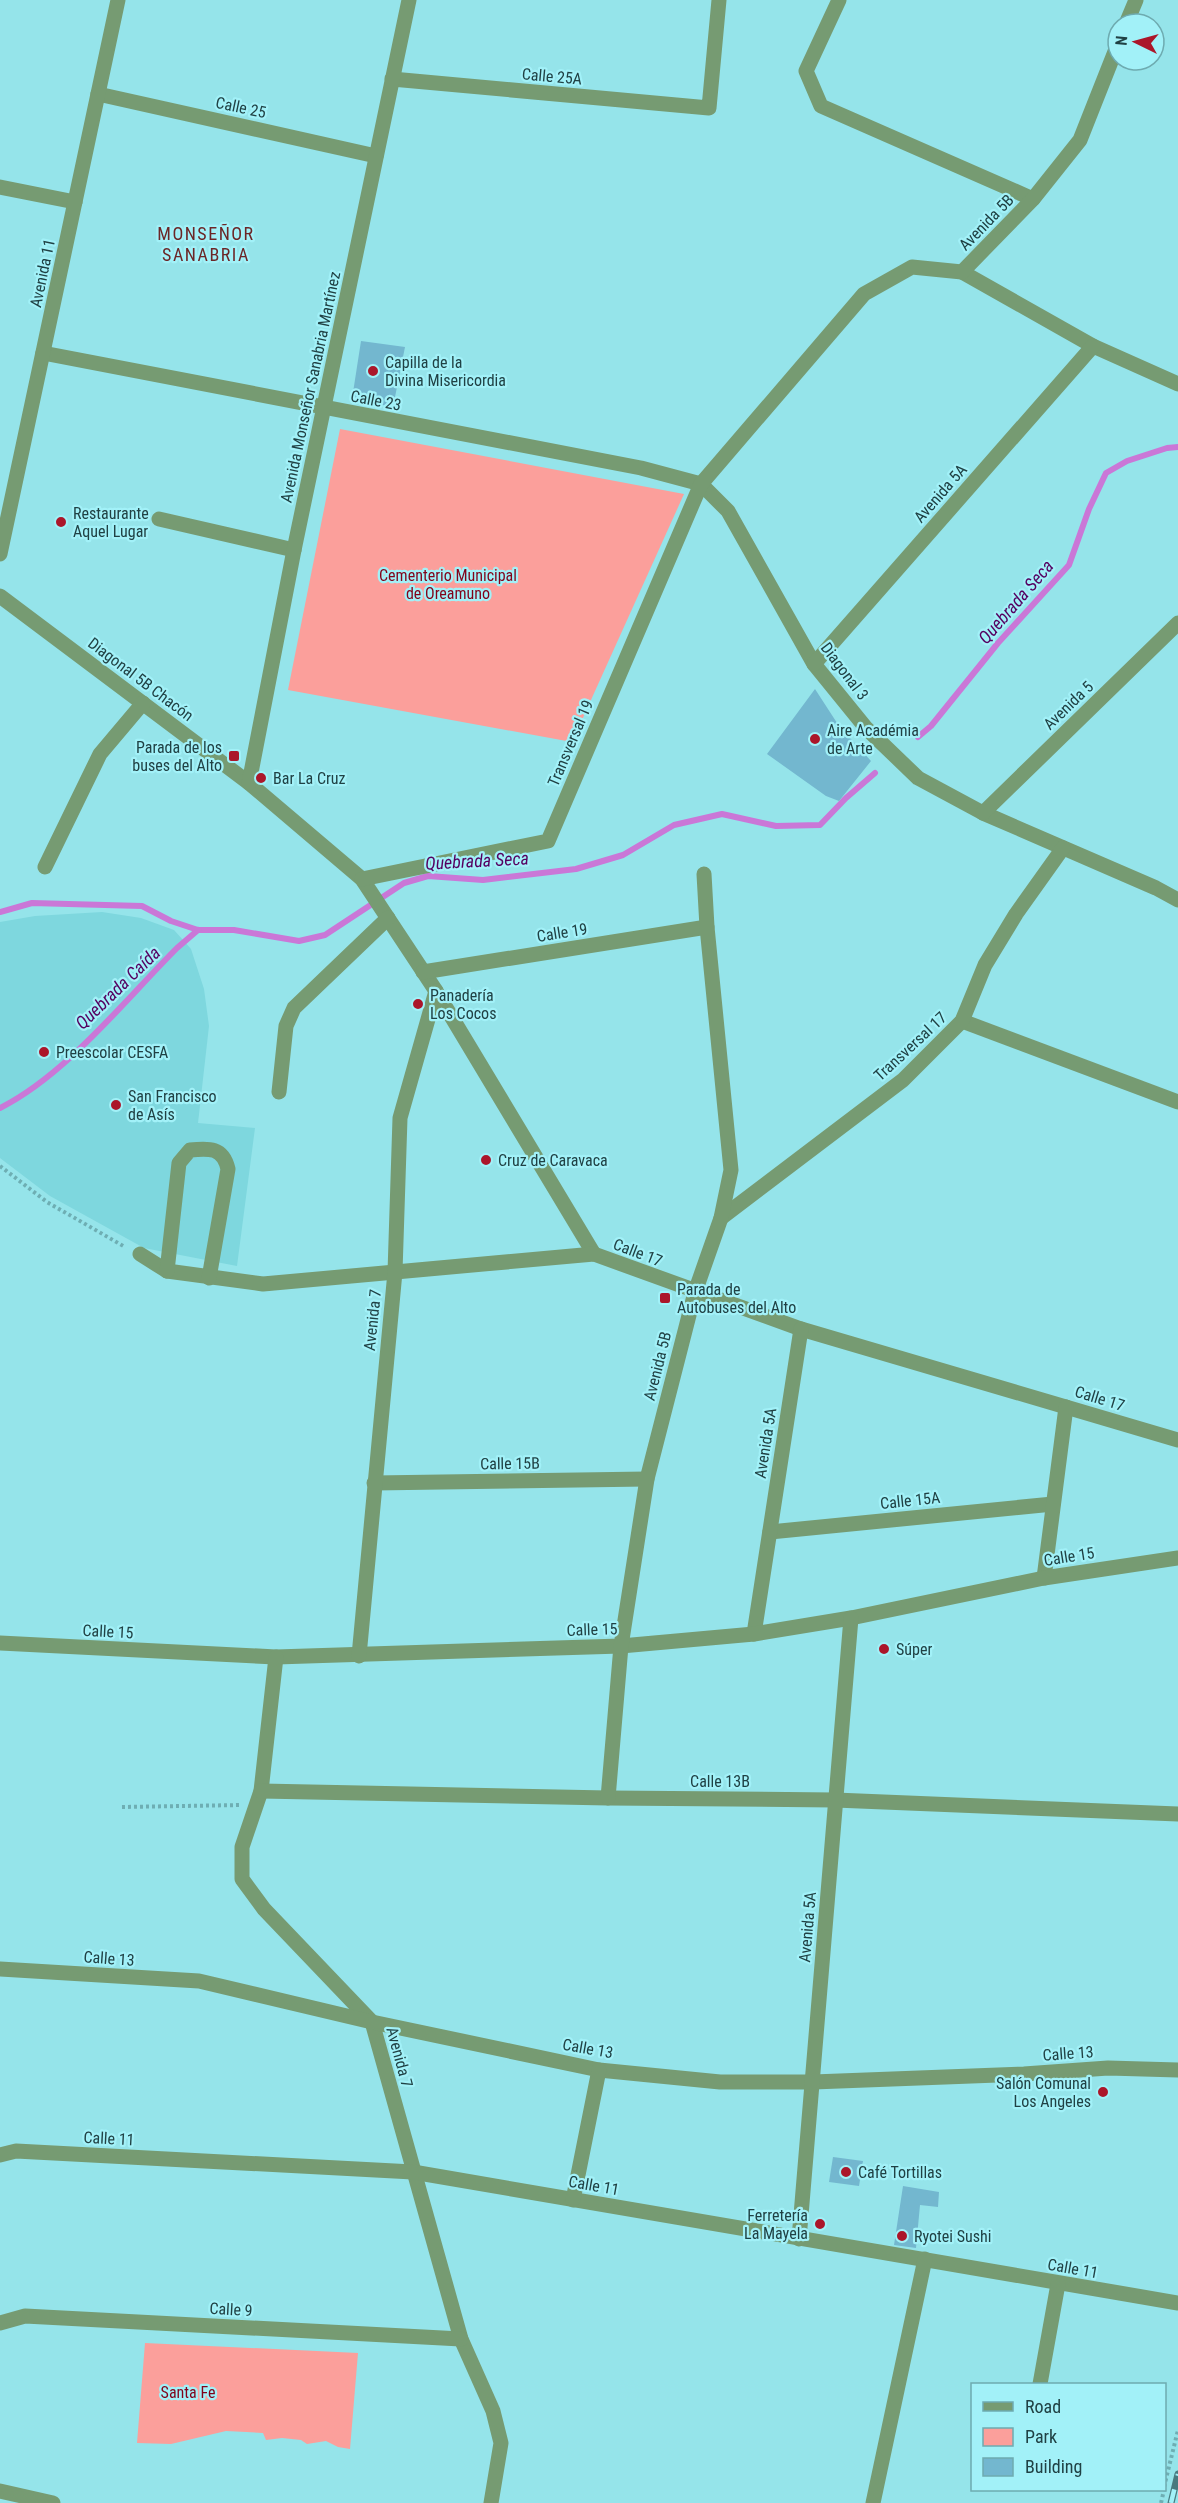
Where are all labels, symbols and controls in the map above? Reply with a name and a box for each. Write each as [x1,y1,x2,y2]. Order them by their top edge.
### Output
north arrow [1106,12,1166,72]
text: N [1112,35,1131,46]
street label: Calle 25A [521,64,583,89]
street label: Calle 25 [214,93,268,122]
street label: Avenida 5B [955,190,1018,254]
district label: MONSEÑOR SANABRIA [157,223,255,265]
street label: Avenida 11 [26,237,59,309]
street label: Avenida Monseñor Sanabria Martínez [277,270,344,504]
place label: Capilla de la Divina Misericordia [385,353,506,390]
marker: Capilla de la Divina Misericordia [366,364,380,378]
street label: Calle 23 [349,386,403,415]
street label: Avenida 5A [910,460,971,526]
place label: Restaurante Aquel Lugar [73,504,149,541]
marker: Restaurante Aquel Lugar [54,515,68,529]
water label: Quebrada Seca [974,556,1058,648]
park label: Cementerio Municipal de Oreamuno [379,566,517,603]
street label: Diagonal 5B Chacón [84,634,197,725]
street label: Diagonal 3 [817,639,872,704]
street label: Avenida 5 [1040,677,1097,734]
street label: Transversal 19 [544,697,597,789]
place label: Aire Académia de Arte [827,721,919,758]
marker: Aire Académia de Arte [808,732,822,746]
place label: Parada de los buses del Alto [132,738,222,775]
marker: Parada de los buses del Alto [227,749,241,763]
place label: Bar La Cruz [273,769,346,788]
marker: Bar La Cruz [254,771,268,785]
water label: Quebrada Seca [425,847,529,874]
street label: Calle 19 [535,919,589,946]
water label: Quebrada Caída [71,942,164,1033]
place label: Panadería Los Cocos [430,986,496,1023]
marker: Panadería Los Cocos [411,997,425,1011]
street label: Transversal 17 [870,1008,951,1085]
place label: Preescolar CESFA [56,1043,168,1062]
marker: Preescolar CESFA [37,1045,51,1059]
place label: San Francisco de Asís [128,1087,217,1124]
marker: San Francisco de Asís [109,1098,123,1112]
place label: Cruz de Caravaca [498,1151,608,1170]
marker: Cruz de Caravaca [479,1153,493,1167]
street label: Calle 17 [611,1234,665,1271]
place label: Parada de Autobuses del Alto [677,1280,796,1317]
street label: Avenida 7 [360,1288,385,1352]
marker: Parada de Autobuses del Alto [658,1291,672,1305]
street label: Avenida 5B [640,1330,675,1403]
street label: Calle 17 [1073,1382,1127,1415]
street label: Avenida 5A [751,1407,780,1480]
street label: Calle 15B [480,1453,540,1474]
street label: Calle 15A [879,1488,941,1513]
street label: Calle 15 [1042,1543,1096,1570]
street label: Calle 15 [566,1619,618,1640]
street label: Calle 15 [82,1621,134,1642]
place label: Súper [896,1640,932,1659]
marker: Súper [877,1642,891,1656]
street label: Calle 13B [690,1772,750,1791]
street label: Avenida 5A [795,1891,820,1963]
street label: Calle 13 [83,1947,135,1970]
street label: Avenida 7 [382,2025,417,2089]
street label: Calle 13 [561,2035,615,2062]
street label: Calle 13 [1042,2042,1094,2065]
place label: Salón Comunal Los Angeles [996,2074,1091,2111]
marker: Salón Comunal Los Angeles [1096,2085,1110,2099]
street label: Calle 11 [83,2128,135,2149]
place label: Café Tortillas [858,2163,942,2182]
marker: Café Tortillas [839,2165,853,2179]
street label: Calle 11 [567,2172,621,2199]
place label: Ferretería La Mayela [744,2206,808,2243]
marker: Ferretería La Mayela [813,2217,827,2231]
place label: Ryotei Sushi [914,2227,991,2246]
marker: Ryotei Sushi [895,2229,909,2243]
street label: Calle 11 [1046,2255,1100,2282]
street label: Calle 9 [209,2299,253,2320]
park label: Santa Fe [161,2383,215,2402]
legend [971,2383,1166,2491]
text: Road [1025,2396,1061,2417]
text: Park [1025,2426,1057,2447]
text: Building [1025,2456,1082,2477]

